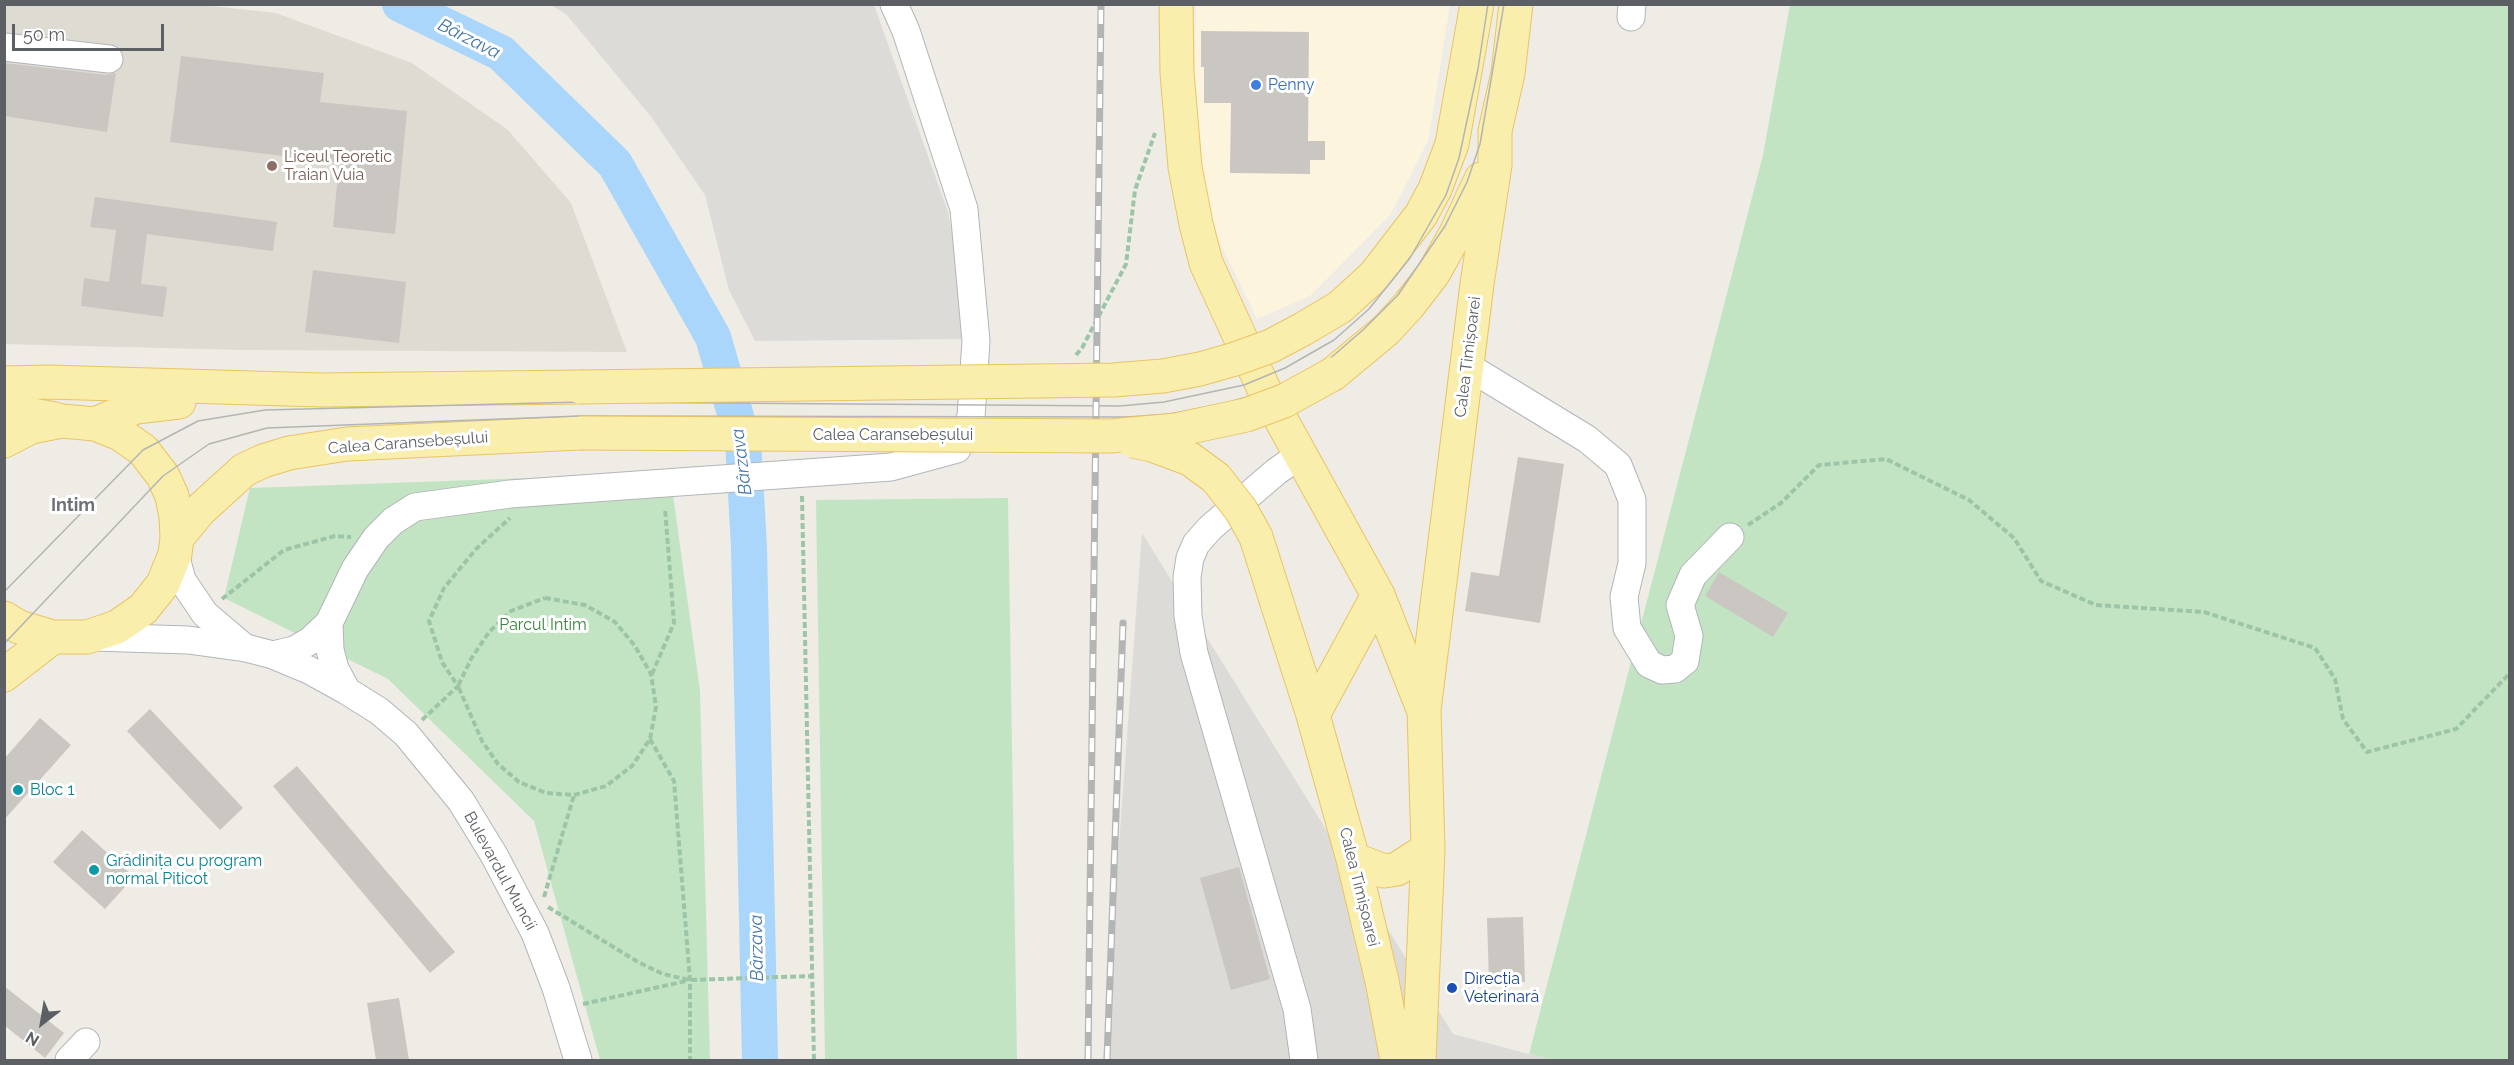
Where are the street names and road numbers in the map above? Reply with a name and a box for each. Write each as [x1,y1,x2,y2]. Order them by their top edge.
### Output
street label: Calea Timișoarei [1451,295,1485,419]
street label: Calea Caransebeșului [813,425,973,445]
street label: Calea Caransebeșului [327,428,489,458]
street label: Bulevardul Muncii [459,808,541,934]
street label: Calea Timișoarei [1335,826,1383,948]

